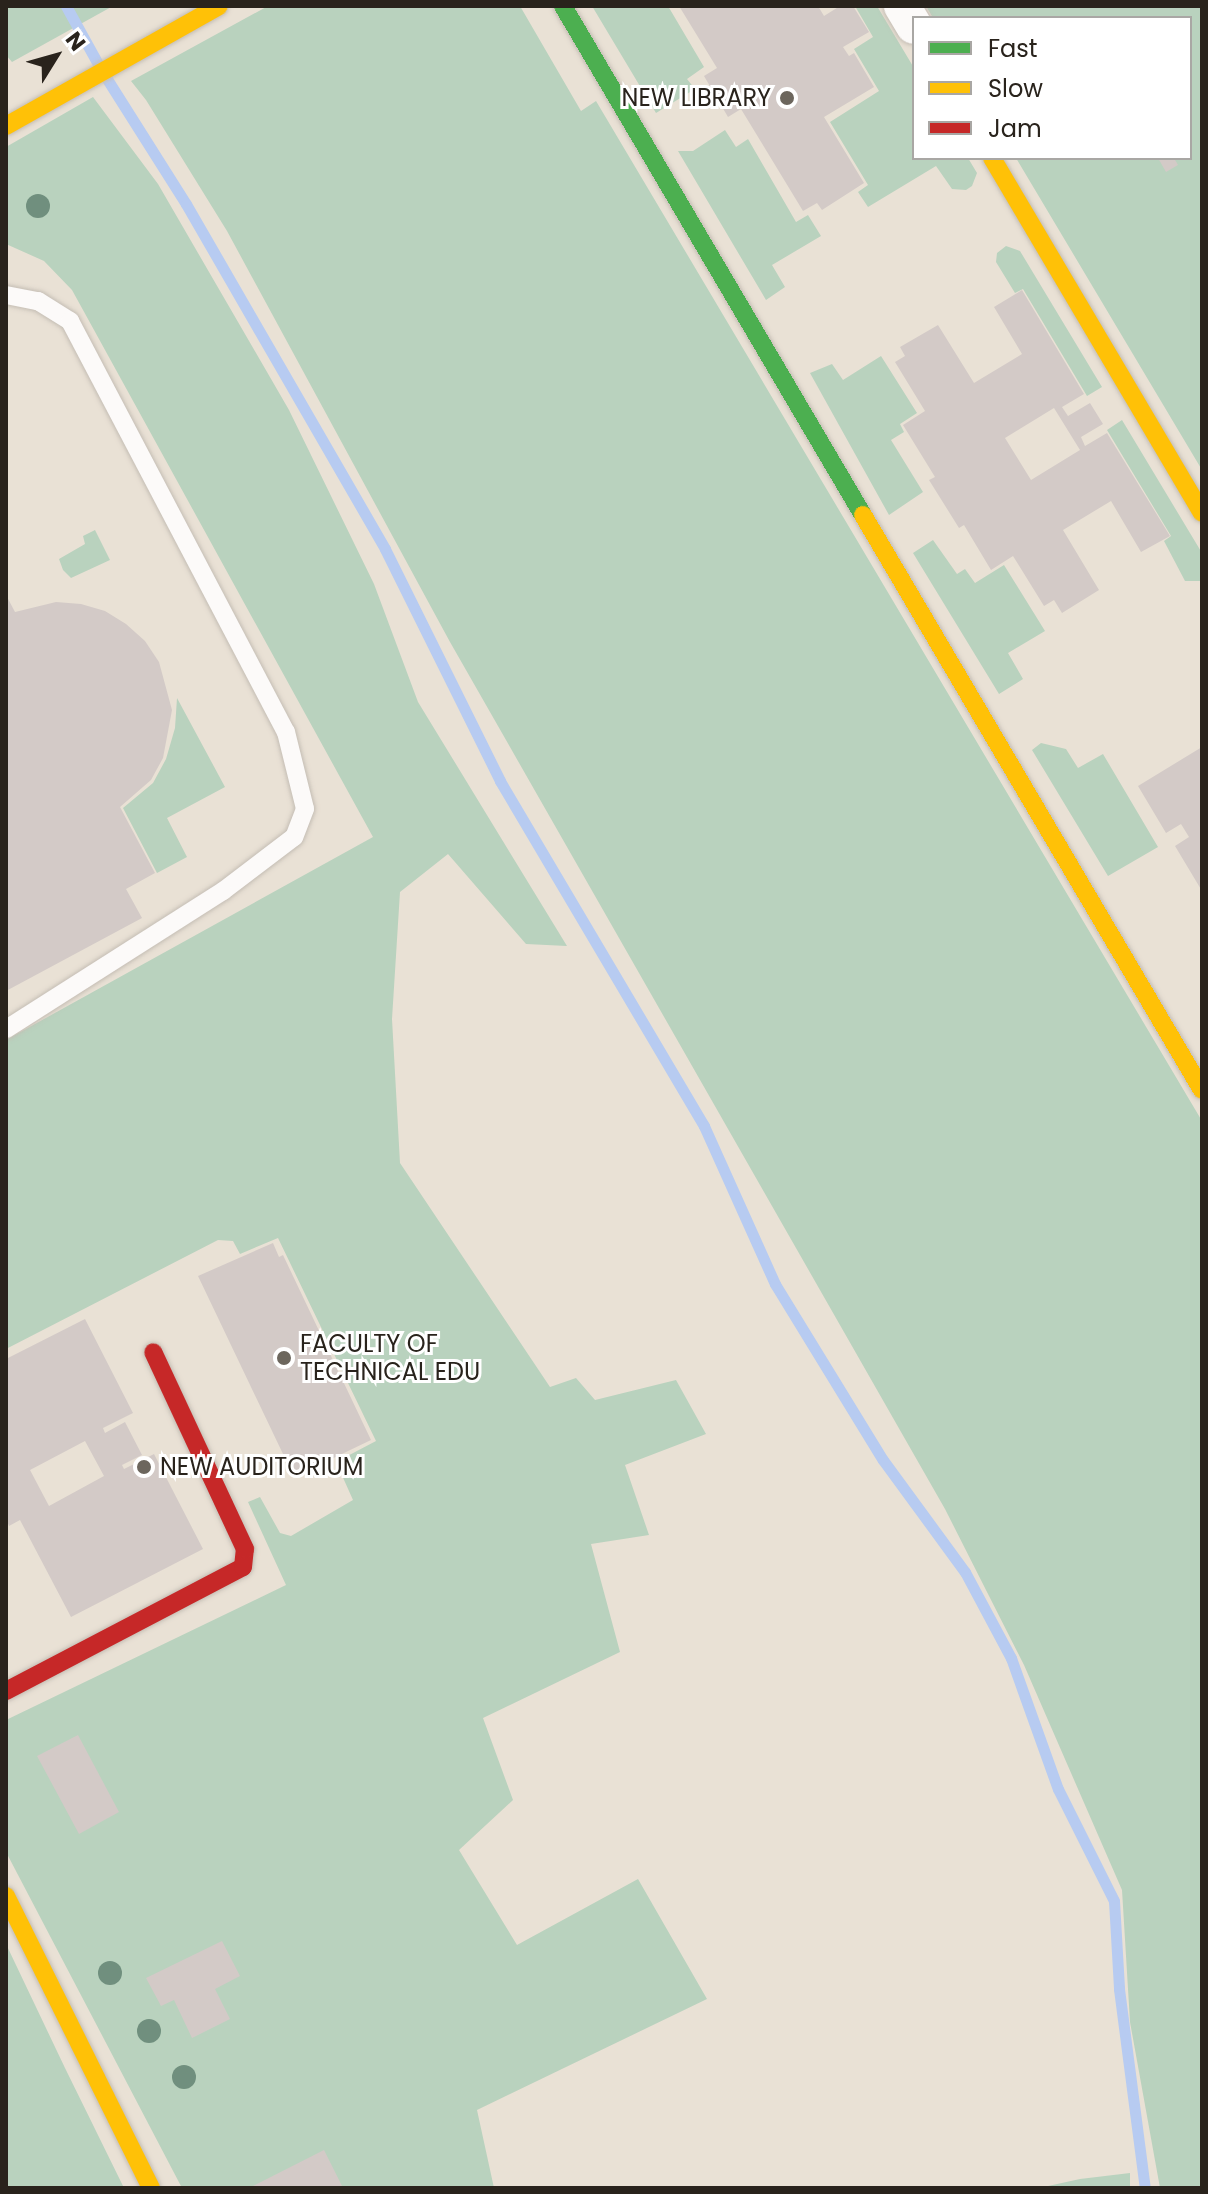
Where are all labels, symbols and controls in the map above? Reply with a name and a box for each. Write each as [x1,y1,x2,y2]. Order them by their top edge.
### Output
north arrow [16,16,96,96]
legend [912,16,1192,160]
text: N [58,25,93,57]
text: Fast [988,32,1038,65]
text: Slow [988,72,1043,105]
place label: NEW LIBRARY [622,84,771,112]
marker: NEW LIBRARY [778,89,796,107]
text: Jam [988,112,1042,145]
place label: FACULTY OF TECHNICAL EDU [300,1330,480,1386]
marker: FACULTY OF TECHNICAL EDU [275,1349,293,1367]
place label: NEW AUDITORIUM [160,1453,363,1481]
marker: NEW AUDITORIUM [135,1458,153,1476]

